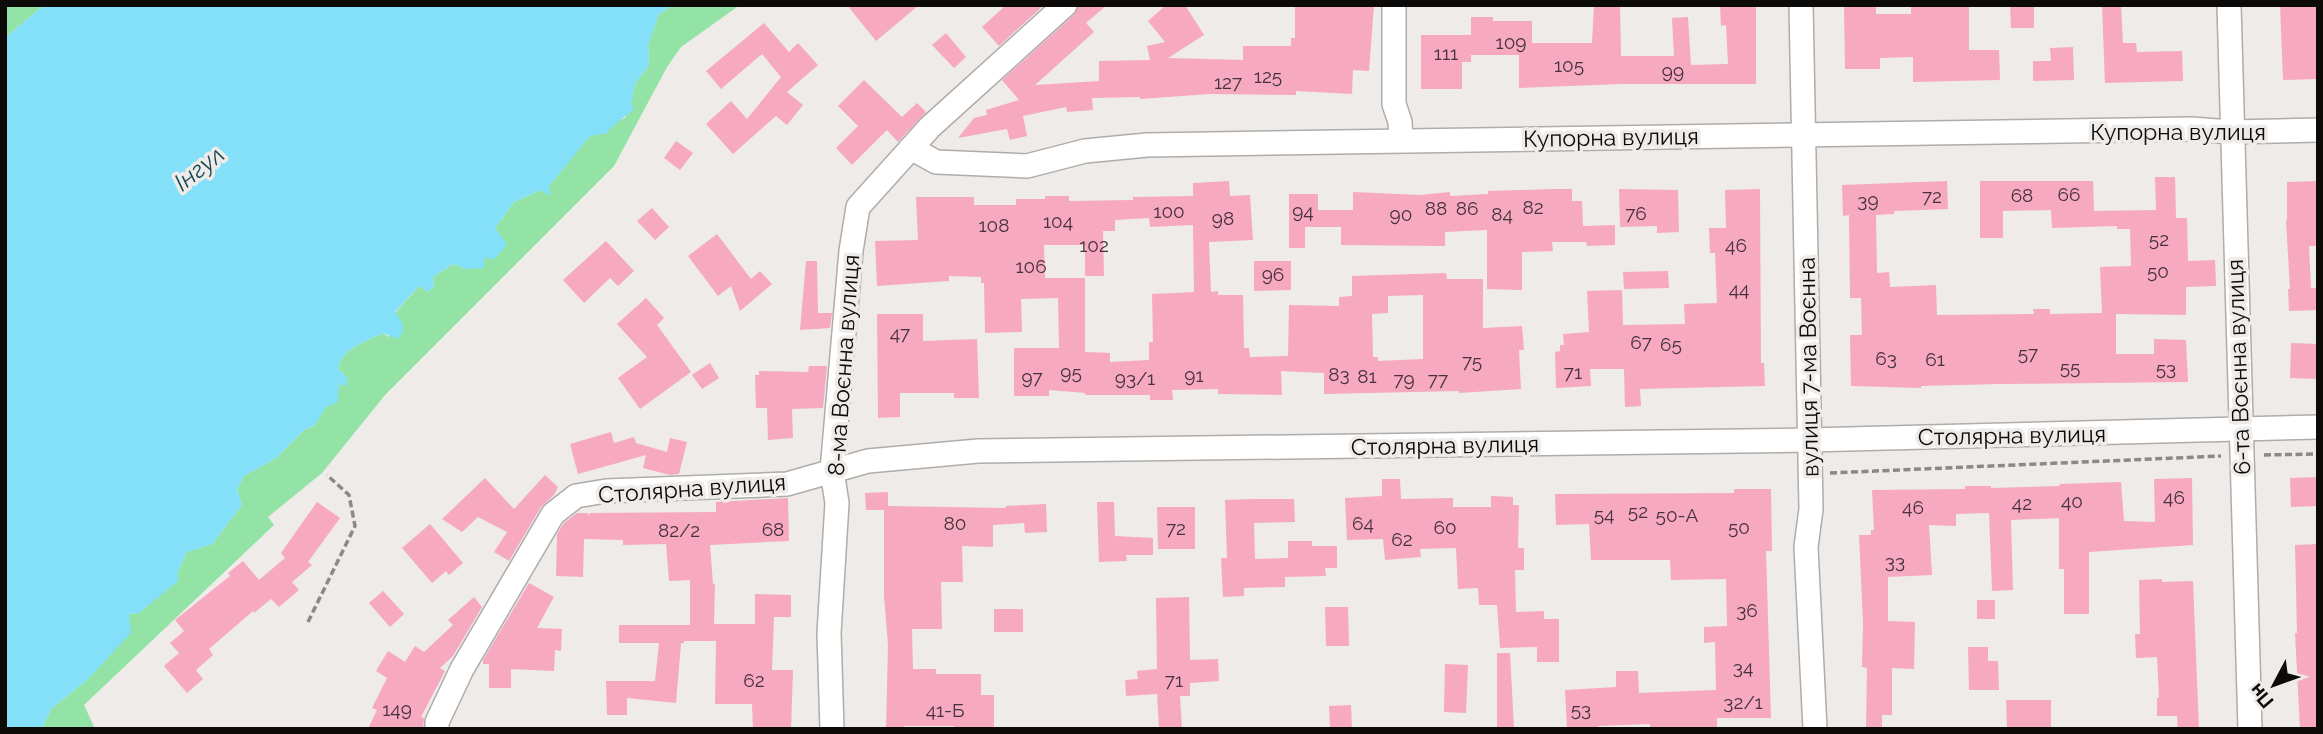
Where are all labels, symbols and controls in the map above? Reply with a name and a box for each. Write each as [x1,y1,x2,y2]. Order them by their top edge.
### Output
house number: 109 [1496,31,1526,53]
house number: 111 [1434,42,1458,64]
house number: 105 [1554,54,1584,76]
house number: 99 [1662,60,1684,82]
house number: 125 [1254,65,1282,87]
house number: 127 [1214,71,1242,93]
street label: Купорна вулиця [2090,118,2266,145]
street label: Купорна вулиця [1523,122,1699,152]
water label: Інгул [168,139,230,197]
house number: 66 [2058,183,2080,205]
house number: 68 [2011,184,2033,206]
house number: 72 [1922,185,1942,207]
house number: 39 [1857,189,1879,211]
house number: 82 [1522,196,1544,218]
house number: 88 [1425,197,1447,219]
house number: 86 [1456,197,1478,219]
house number: 100 [1153,200,1185,222]
house number: 94 [1292,200,1314,222]
house number: 76 [1625,202,1647,224]
house number: 90 [1390,203,1412,225]
house number: 84 [1491,203,1513,225]
house number: 98 [1212,207,1234,229]
house number: 104 [1043,210,1073,232]
house number: 108 [978,214,1010,236]
house number: 52 [2149,228,2169,250]
house number: 102 [1079,234,1109,256]
house number: 46 [1725,234,1747,256]
street label: 8-ма Воєнна вулиця [822,253,864,477]
house number: 106 [1015,255,1047,277]
street label: вулиця 7-ма Воєнна [1793,257,1823,477]
street label: 6-та Воєнна вулиця [2221,259,2255,475]
house number: 50 [2147,260,2169,282]
house number: 96 [1262,263,1284,285]
house number: 44 [1729,278,1749,300]
house number: 47 [890,322,910,344]
house number: 67 [1630,331,1652,353]
house number: 65 [1660,333,1682,355]
house number: 57 [2018,342,2038,364]
house number: 63 [1875,347,1897,369]
house number: 61 [1925,348,1945,370]
house number: 75 [1462,350,1482,372]
house number: 55 [2060,356,2080,378]
house number: 53 [2156,357,2176,379]
house number: 95 [1060,361,1082,383]
house number: 71 [1564,361,1582,383]
house number: 83 [1328,363,1350,385]
house number: 91 [1184,364,1204,386]
house number: 81 [1357,365,1377,387]
house number: 97 [1021,366,1043,388]
house number: 93/1 [1115,367,1155,389]
house number: 79 [1393,368,1415,390]
house number: 77 [1428,368,1448,390]
street label: Столярна вулиця [1918,420,2106,450]
street label: Столярна вулиця [1351,430,1539,460]
street label: Столярна вулиця [597,468,787,508]
house number: 46 [2163,486,2185,508]
house number: 40 [2061,490,2083,512]
house number: 42 [2012,492,2032,514]
house number: 46 [1902,496,1924,518]
house number: 52 [1628,500,1648,522]
house number: 54 [1594,503,1614,525]
house number: 50-А [1656,504,1699,526]
house number: 80 [944,512,966,534]
house number: 64 [1352,512,1374,534]
house number: 60 [1433,516,1457,538]
house number: 50 [1728,516,1750,538]
house number: 72 [1166,517,1186,539]
house number: 68 [762,518,784,540]
house number: 82/2 [658,519,700,541]
house number: 62 [1391,528,1413,550]
house number: 33 [1885,550,1905,572]
house number: 36 [1736,599,1758,621]
north arrow [2239,650,2309,720]
house number: 34 [1733,656,1753,678]
house number: 62 [743,669,765,691]
house number: 71 [1165,669,1183,691]
text: Пн [2245,679,2278,713]
house number: 32/1 [1723,691,1763,713]
house number: 149 [382,698,412,720]
house number: 53 [1571,698,1591,720]
house number: 41-Б [926,699,964,721]

